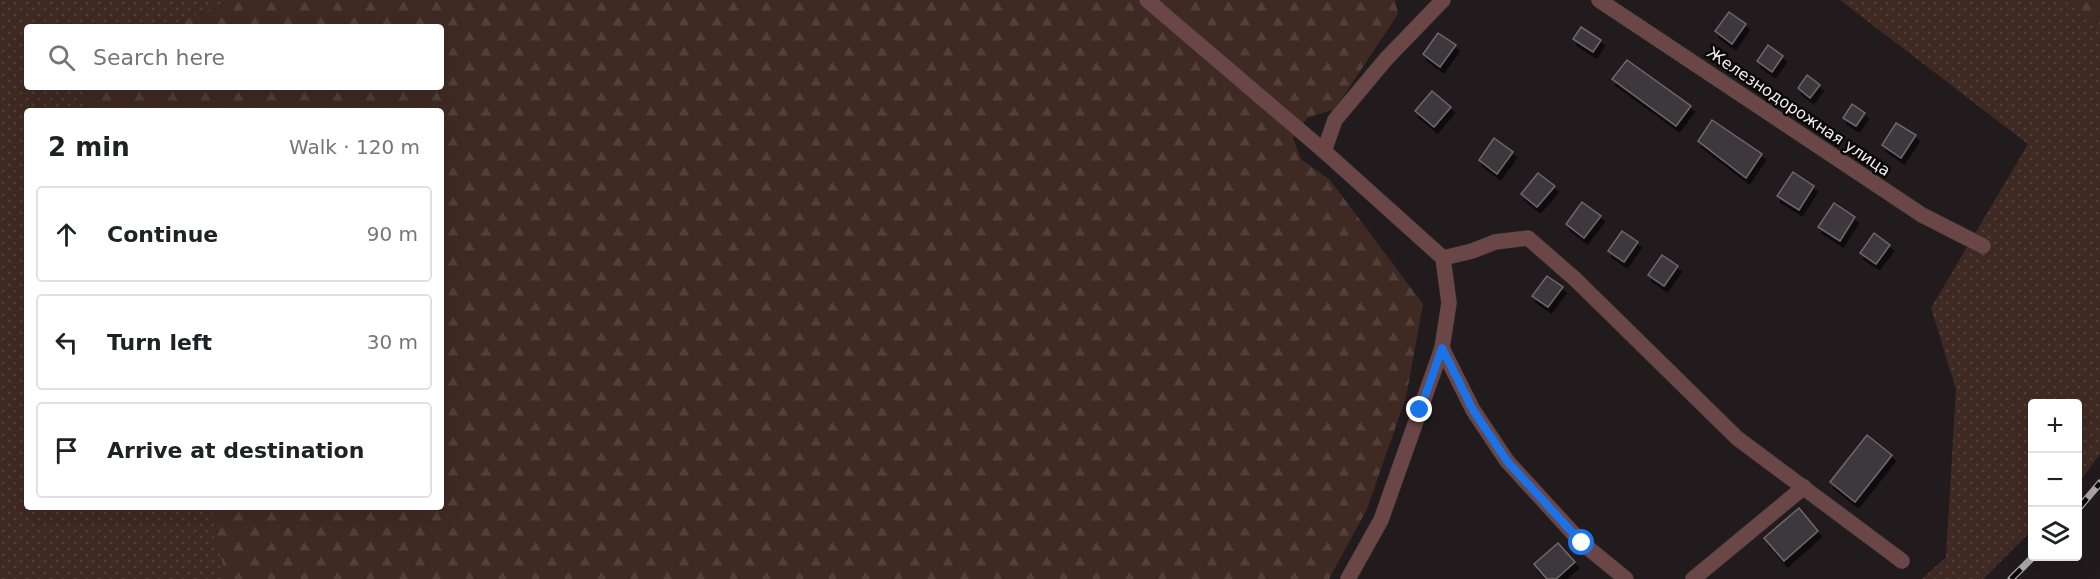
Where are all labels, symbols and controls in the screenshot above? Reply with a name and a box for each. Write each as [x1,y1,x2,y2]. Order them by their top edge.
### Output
search box [24,24,444,90]
icon: search [45,41,78,74]
street label: Железнодорожная улица [1704,43,1894,180]
text: Search here [93,45,225,70]
text: 2 min [48,132,130,162]
text: Walk · 120 m [289,135,420,159]
icon: ahead [50,218,83,251]
text: Continue [107,222,218,247]
text: 90 m [367,222,418,246]
icon: left [50,326,83,359]
text: Turn left [107,330,212,355]
text: 30 m [367,330,418,354]
route end [1406,396,1432,422]
map controls [2028,399,2082,561]
button: + [2028,399,2082,453]
icon: arrive [50,434,83,467]
text: Arrive at destination [107,438,364,463]
button: − [2028,453,2082,507]
button: layers [2028,507,2082,561]
route start [1568,529,1594,555]

